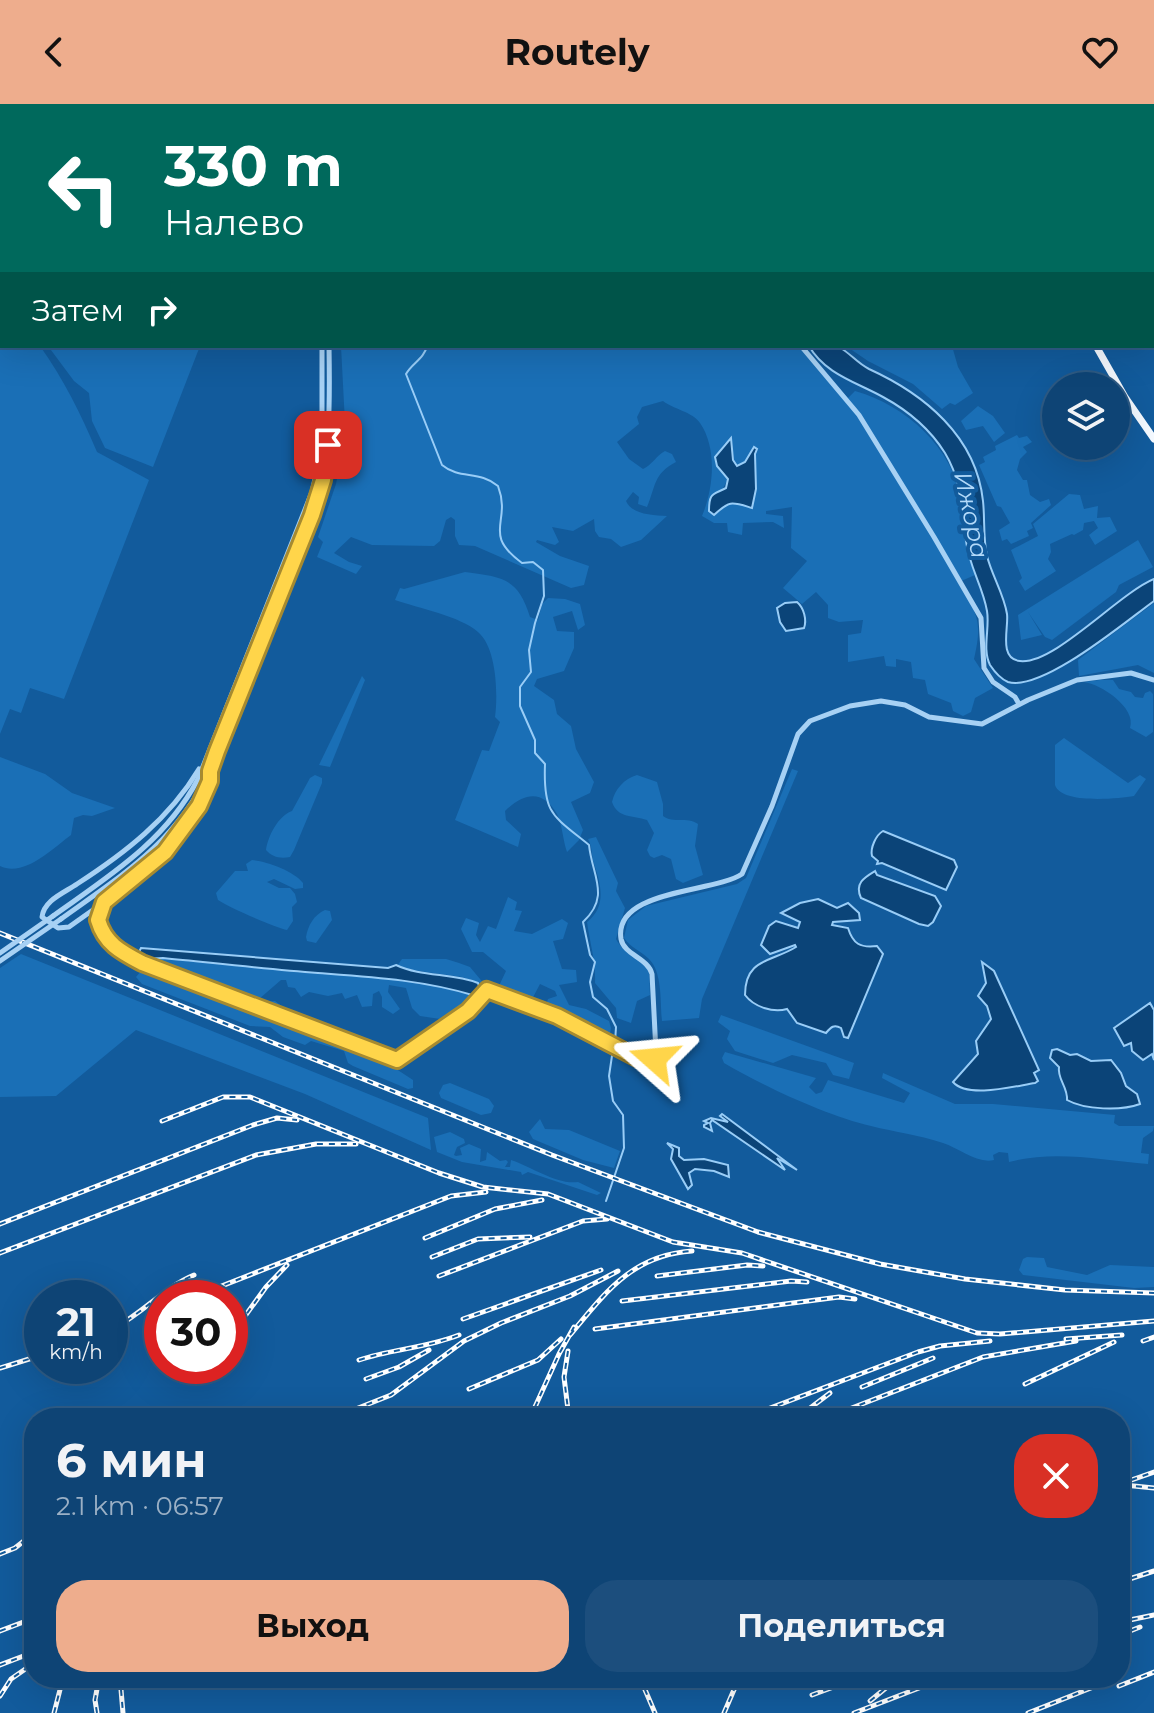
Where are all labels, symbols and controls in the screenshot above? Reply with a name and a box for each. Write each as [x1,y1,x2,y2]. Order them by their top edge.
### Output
icon: back [32,30,76,74]
text: Routely [505,30,649,74]
icon: heart [1078,30,1122,74]
text: 330 m [164,132,343,200]
icon: left [32,136,136,240]
text: Налево [164,200,304,244]
icon: right [140,288,184,332]
text: Затем [32,292,124,329]
map controls [1042,372,1130,460]
button: layers [1042,372,1130,460]
pin [294,411,362,479]
icon: arrive [306,423,350,467]
water label: Ижора [948,469,995,561]
position arrow [612,1017,696,1101]
speed limit sign: 30 [144,1280,248,1384]
text: 21 [56,1297,96,1346]
text: km/h [49,1340,103,1364]
text: 6 мин [56,1431,207,1489]
button: close [1014,1434,1098,1518]
text: 2.1 km · 06:57 [56,1490,224,1522]
button: Выход [56,1580,569,1672]
button: Поделиться [585,1580,1098,1672]

